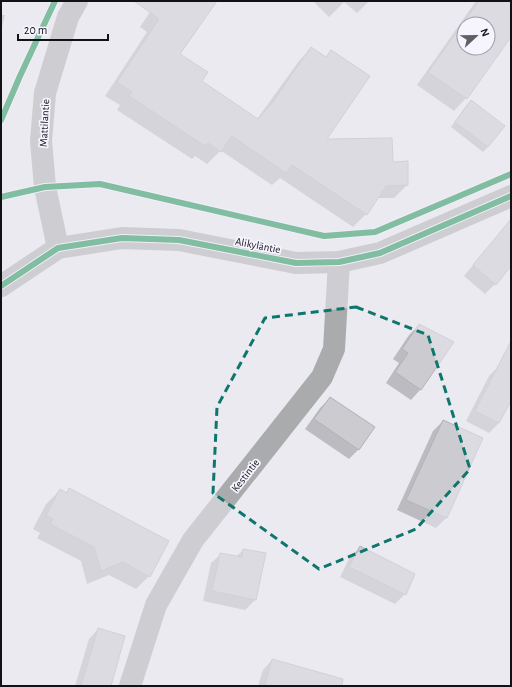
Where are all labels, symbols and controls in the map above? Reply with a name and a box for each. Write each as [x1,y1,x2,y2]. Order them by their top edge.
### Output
scale bar [18,16,108,42]
north arrow [456,16,496,56]
text: 20 m [24,24,47,36]
text: N [478,27,491,38]
street label: Mattilantie [38,99,51,147]
street label: Alikyläntie [234,236,282,255]
street label: Kestintie [229,457,261,494]

